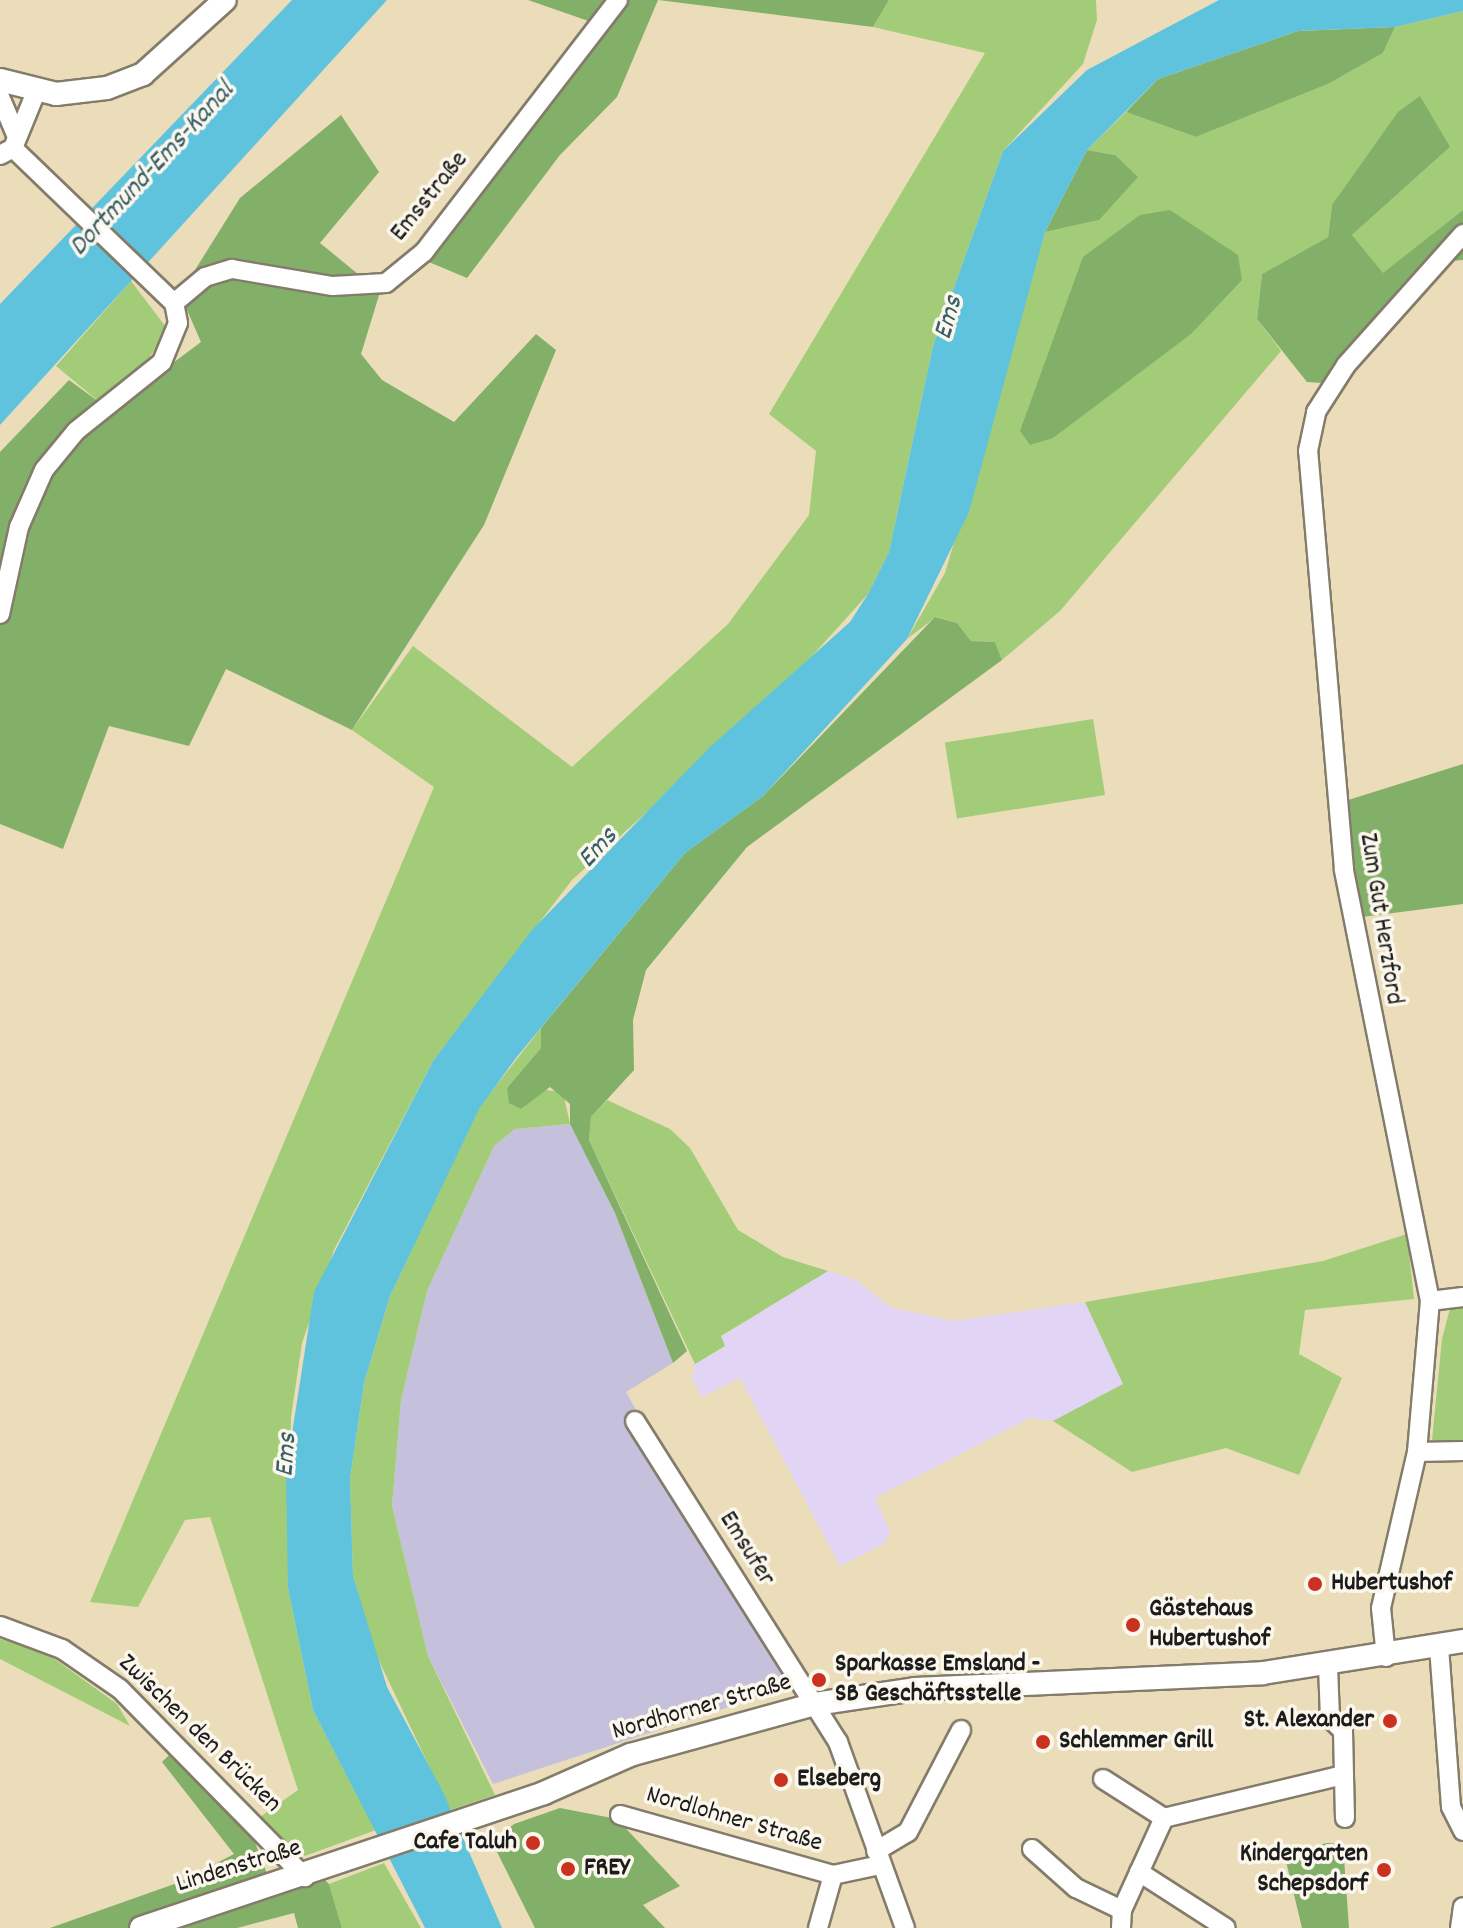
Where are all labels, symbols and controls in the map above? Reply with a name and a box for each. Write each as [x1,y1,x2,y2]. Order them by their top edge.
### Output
water label: Dortmund-Ems-Kanal [63,76,243,264]
street label: Emsstraße [384,146,476,248]
water label: Ems [928,292,972,344]
water label: Ems [572,822,626,876]
street label: Zum Gut Herzford [1351,831,1409,1007]
water label: Ems [270,1432,306,1478]
street label: Emsufer [711,1506,781,1592]
place label: Hubertushof [1331,1568,1452,1600]
marker: Hubertushof [1306,1575,1324,1593]
place label: Gästehaus Hubertushof [1149,1594,1270,1656]
marker: Gästehaus Hubertushof [1124,1616,1142,1634]
street label: Zwischen den Brücken [111,1648,287,1820]
place label: Sparkasse Emsland - SB Geschäftsstelle [835,1649,1040,1710]
street label: Nordhorner Straße [609,1667,795,1749]
marker: Sparkasse Emsland - SB Geschäftsstelle [810,1671,828,1689]
place label: St. Alexander [1244,1705,1374,1737]
marker: St. Alexander [1381,1712,1399,1730]
place label: Schlemmer Grill [1059,1726,1213,1758]
marker: Schlemmer Grill [1034,1733,1052,1751]
place label: Elseberg [797,1764,881,1796]
marker: Elseberg [772,1771,790,1789]
street label: Nordlohner Straße [642,1780,826,1860]
place label: Cafe Taluh [414,1827,517,1859]
street label: Lindenstraße [173,1833,305,1901]
marker: Cafe Taluh [524,1834,542,1852]
place label: Kindergarten Schepsdorf [1240,1839,1368,1900]
place label: FREY [584,1853,630,1885]
marker: FREY [559,1860,577,1878]
marker: Kindergarten Schepsdorf [1375,1861,1393,1879]

